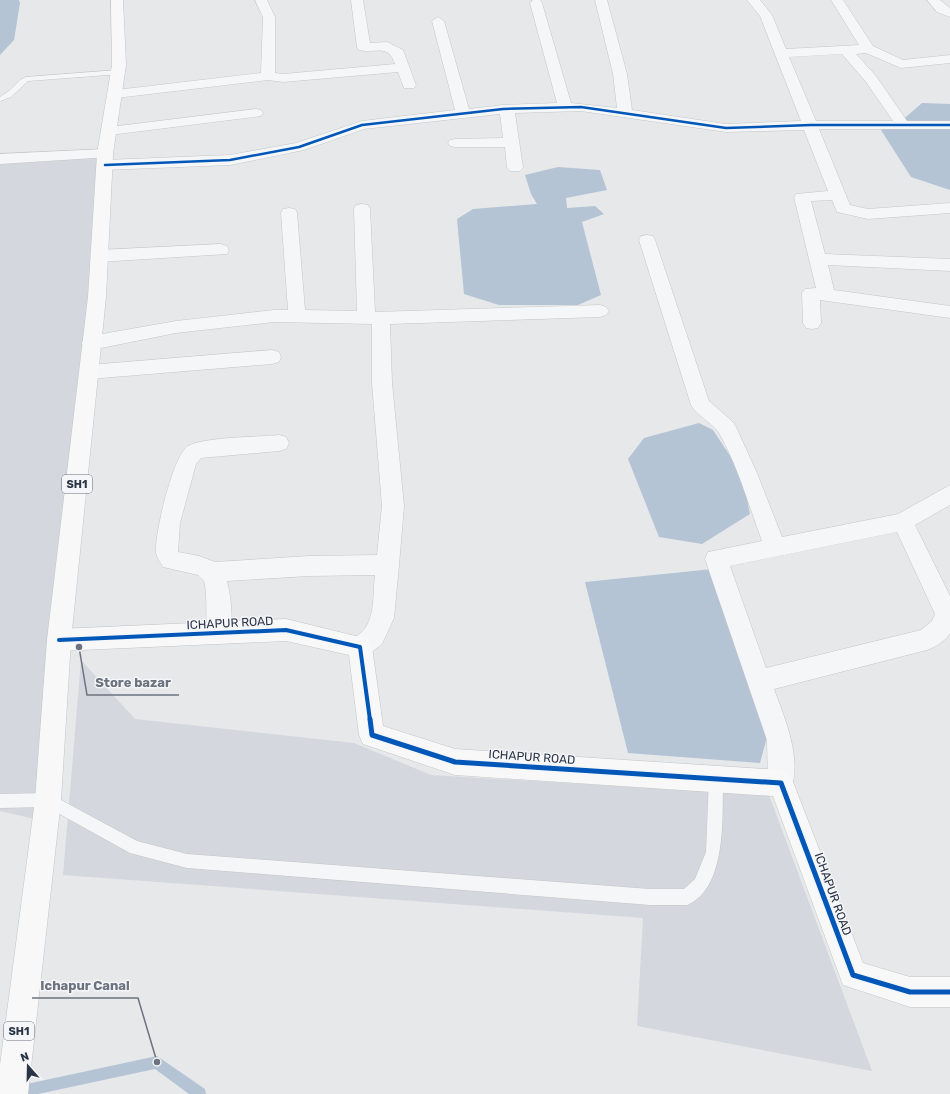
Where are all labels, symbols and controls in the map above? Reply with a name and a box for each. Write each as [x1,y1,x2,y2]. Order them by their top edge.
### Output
road number: SH1 [62,475,92,493]
street label: ICHAPUR ROAD [186,614,274,632]
callout: Store bazar [87,670,179,695]
text: Store bazar [95,675,171,690]
street label: ICHAPUR ROAD [488,747,576,767]
street label: ICHAPUR ROAD [812,851,854,937]
callout: Ichapur Canal [32,973,138,998]
text: Ichapur Canal [40,978,130,993]
road number: SH1 [4,1022,34,1040]
north arrow [8,1046,48,1086]
text: N [19,1050,31,1065]

